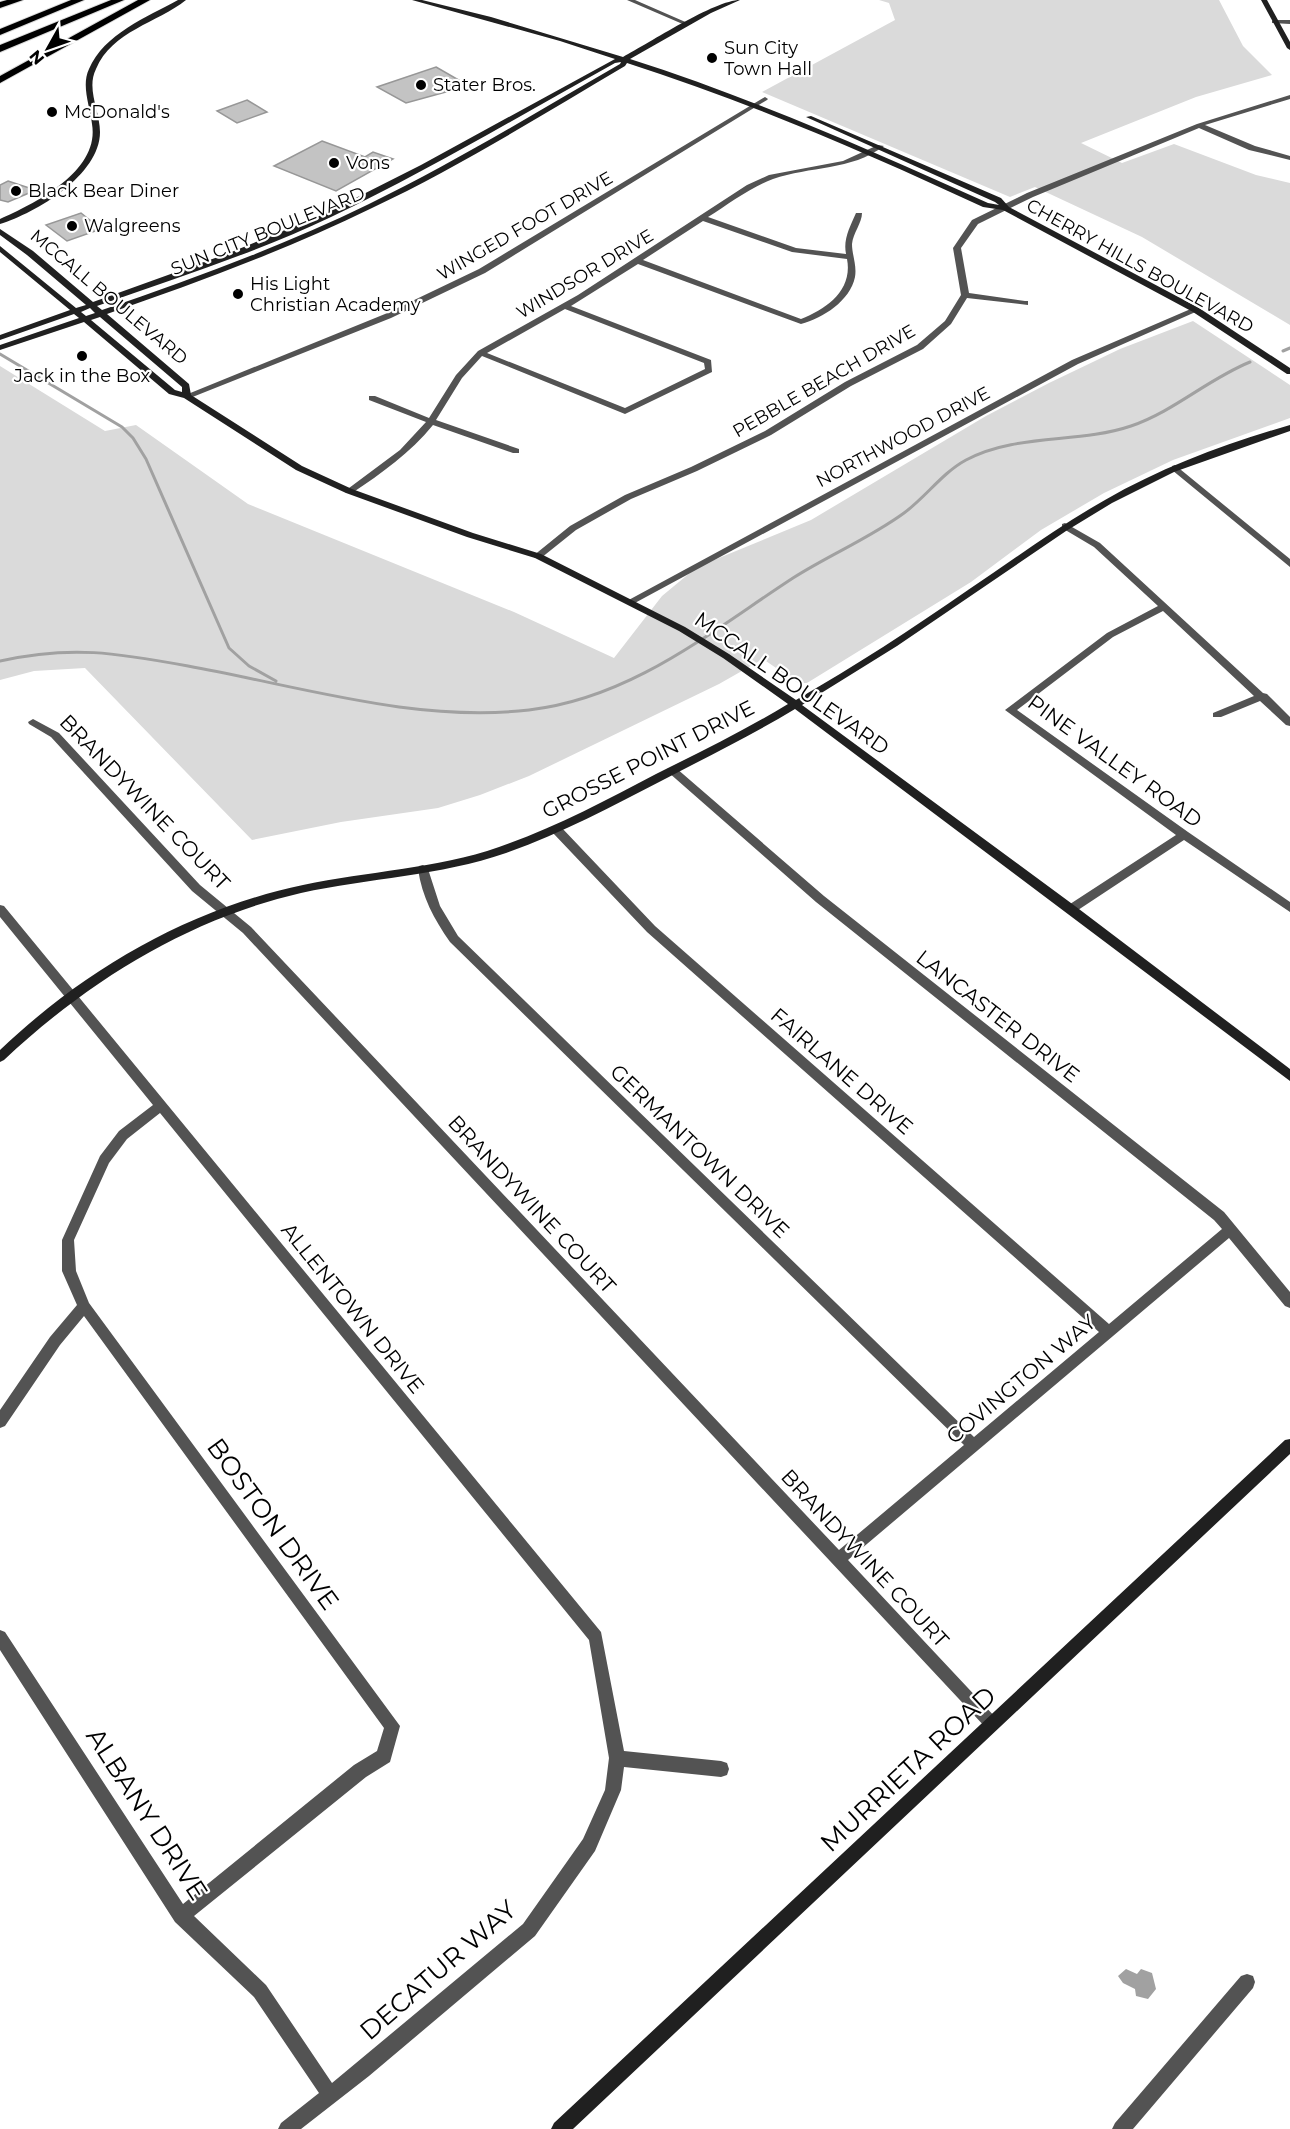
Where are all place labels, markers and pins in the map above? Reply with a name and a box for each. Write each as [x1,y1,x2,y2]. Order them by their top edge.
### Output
place label: Sun City Town Hall [724,37,812,80]
marker: Sun City Town Hall [705,51,719,65]
place label: Stater Bros. [433,74,536,96]
marker: Stater Bros. [414,78,428,92]
place label: McDonald's [64,101,170,123]
marker: McDonald's [45,105,59,119]
place label: Vons [346,152,390,174]
marker: Vons [327,156,341,170]
place label: Black Bear Diner [28,180,179,202]
marker: Black Bear Diner [9,184,23,198]
place label: Walgreens [84,215,181,237]
marker: Walgreens [65,219,79,233]
place label: His Light Christian Academy [250,273,421,316]
marker: His Light Christian Academy [231,287,245,301]
marker: Jack in the Box [75,349,89,363]
place label: Jack in the Box [13,365,150,387]

